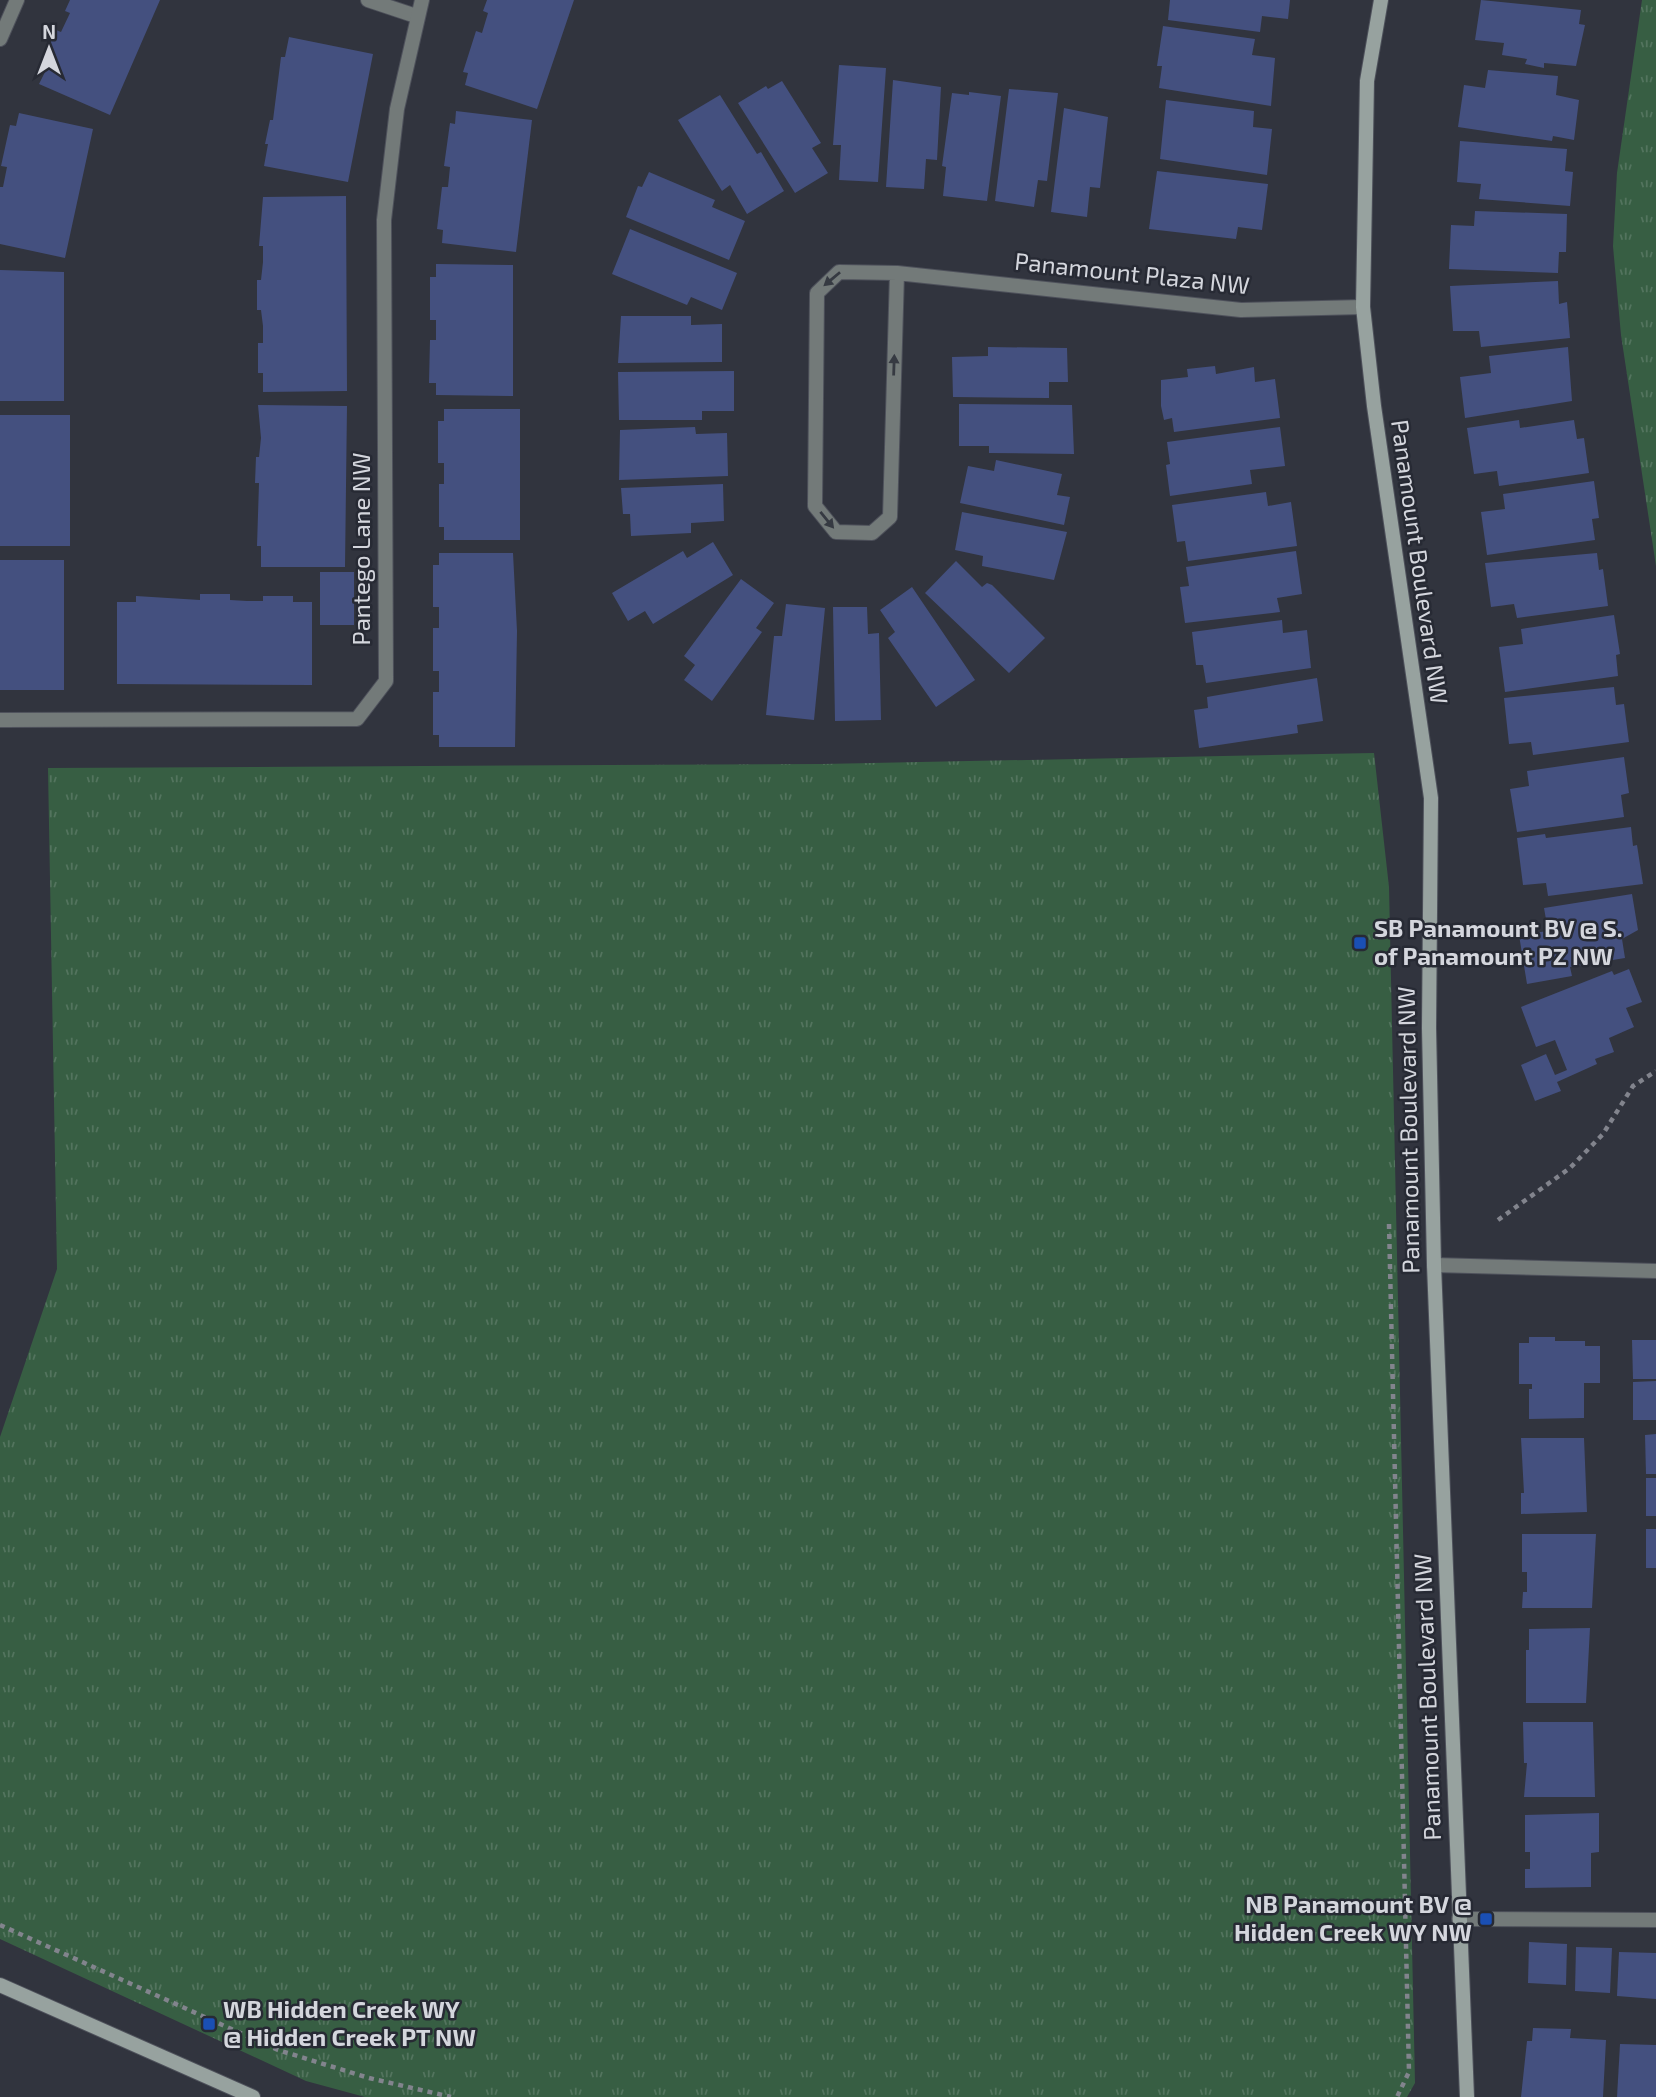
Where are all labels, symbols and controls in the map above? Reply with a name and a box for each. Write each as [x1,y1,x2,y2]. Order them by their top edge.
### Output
north arrow [14,14,84,84]
text: N [42,20,56,43]
street label: Panamount Plaza NW [1013,246,1251,299]
one-way arrow [823,272,841,287]
one-way arrow [889,353,900,375]
street label: Panamount Boulevard NW [1386,418,1455,706]
street label: Pantego Lane NW [346,452,375,645]
one-way arrow [819,511,834,529]
place label: SB Panamount BV @ S. of Panamount PZ NW [1374,913,1623,970]
marker: SB Panamount BV @ S. of Panamount PZ NW [1352,935,1368,951]
street label: Panamount Boulevard NW [1390,986,1425,1274]
street label: Panamount Boulevard NW [1407,1553,1446,1841]
place label: NB Panamount BV @ Hidden Creek WY NW [1234,1889,1472,1946]
marker: NB Panamount BV @ Hidden Creek WY NW [1478,1911,1494,1927]
place label: WB Hidden Creek WY @ Hidden Creek PT NW [223,1994,476,2051]
marker: WB Hidden Creek WY @ Hidden Creek PT NW [201,2016,217,2032]

